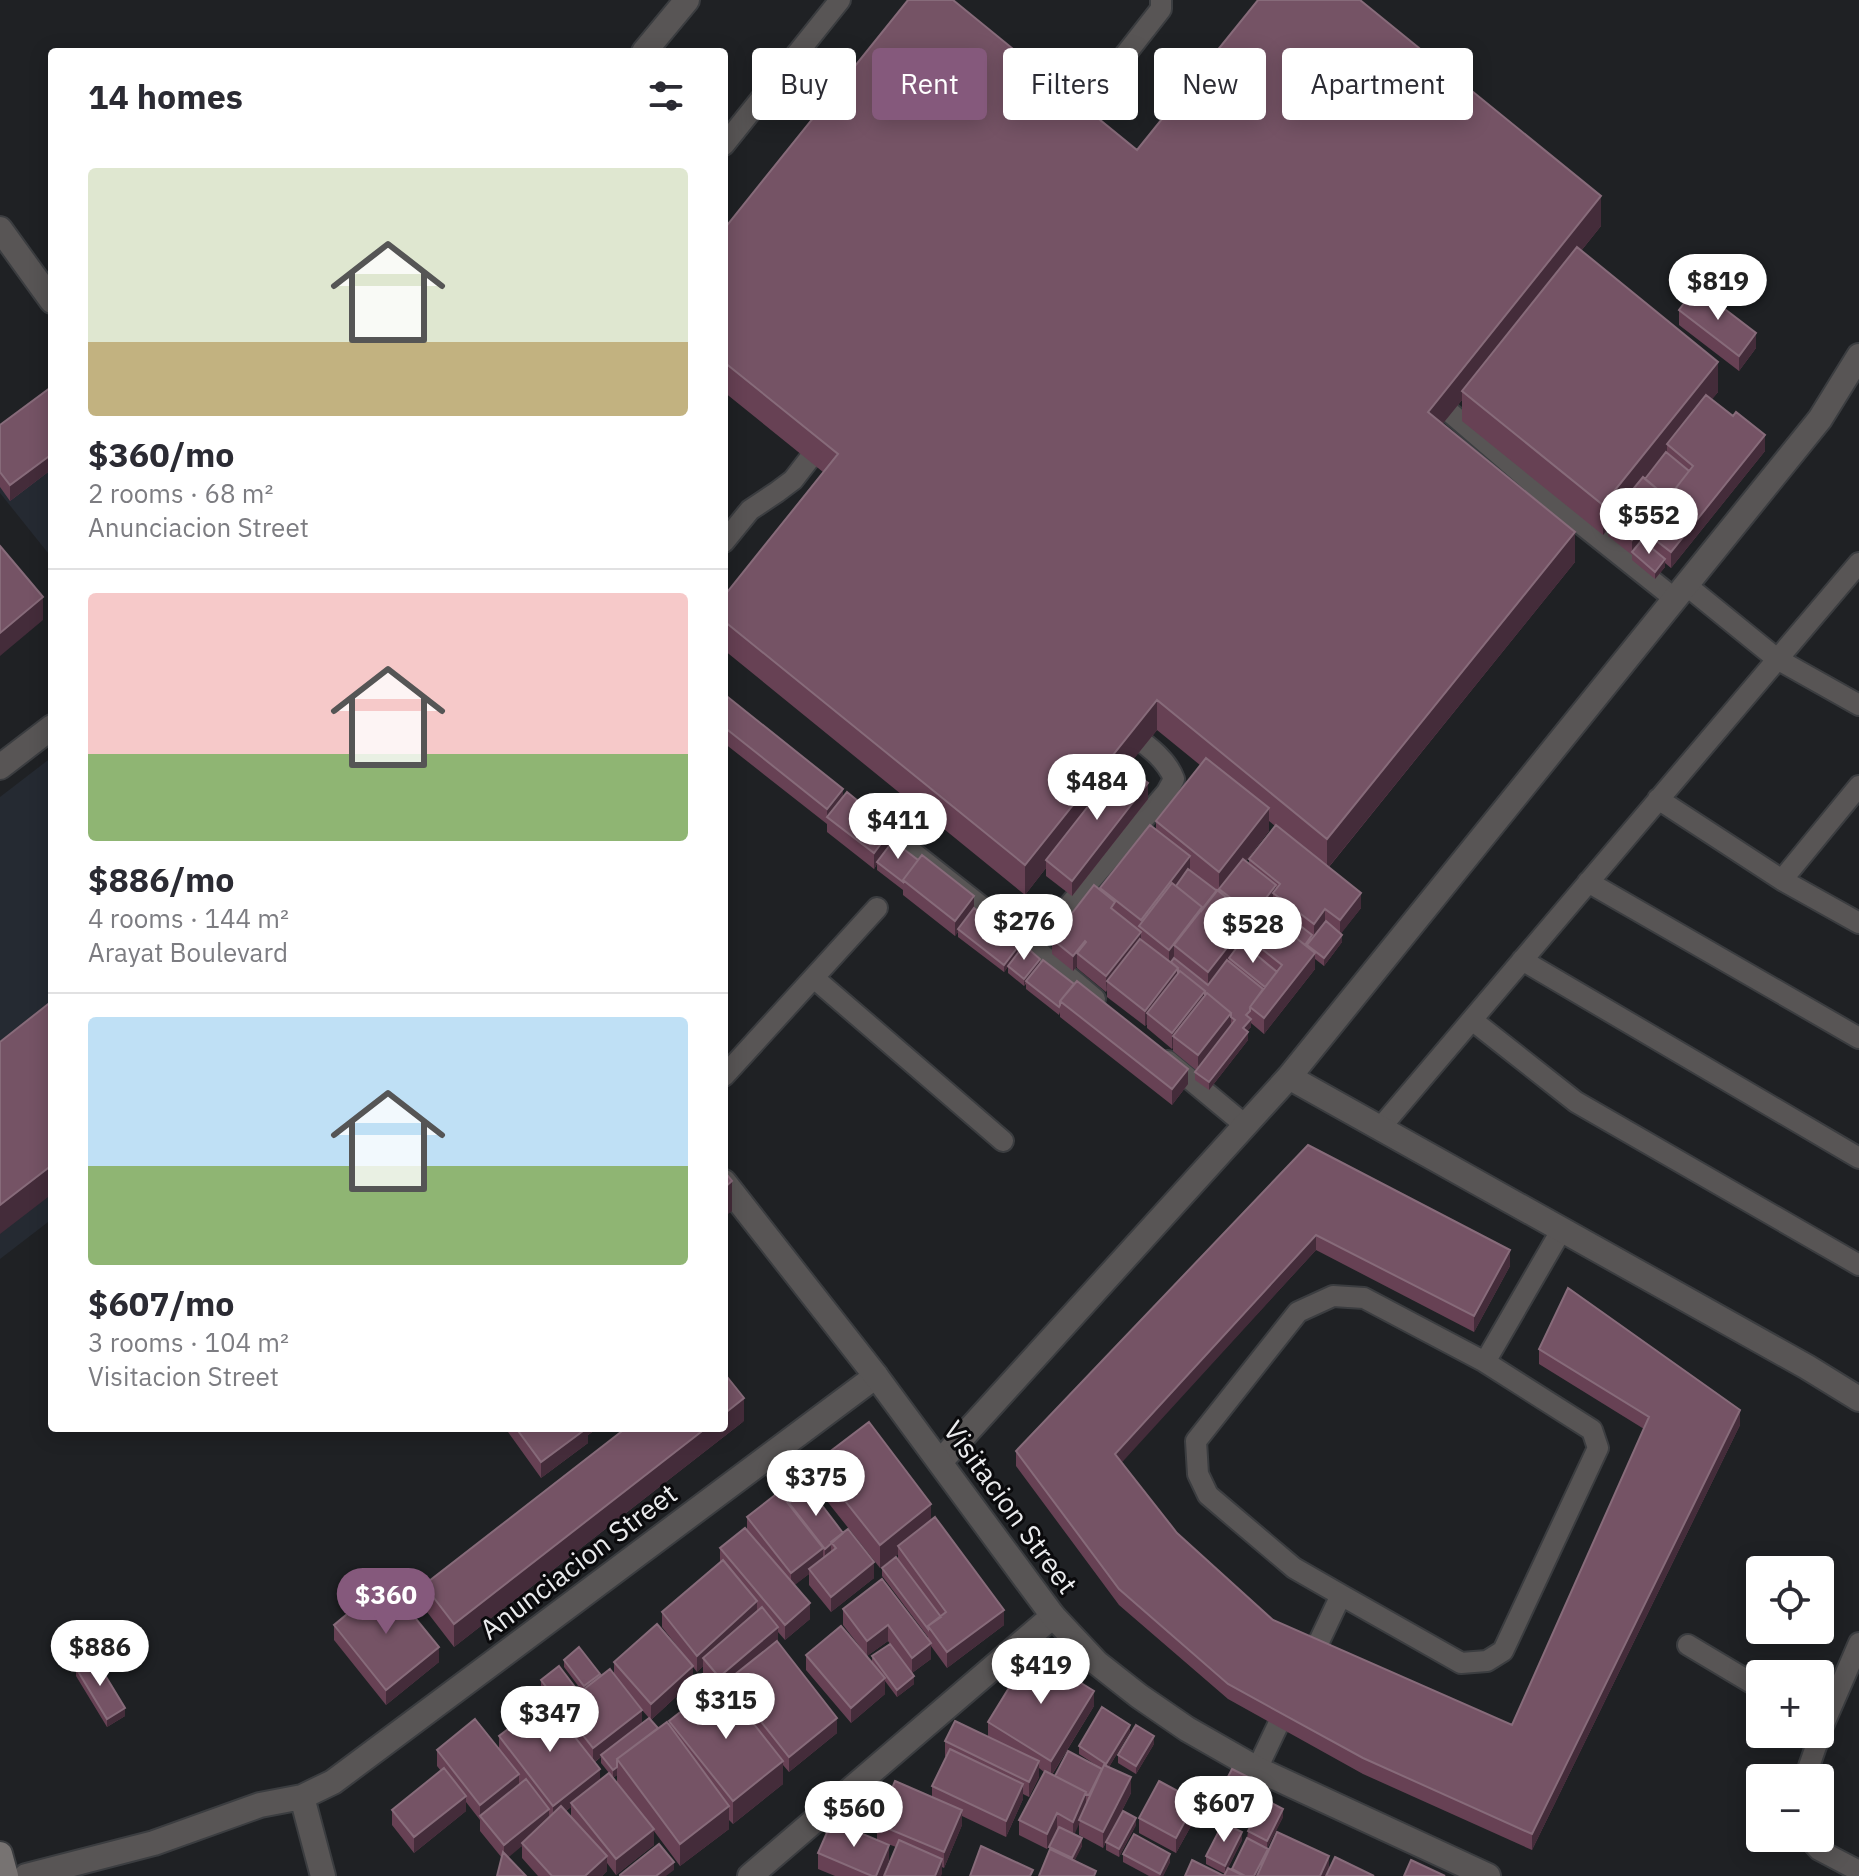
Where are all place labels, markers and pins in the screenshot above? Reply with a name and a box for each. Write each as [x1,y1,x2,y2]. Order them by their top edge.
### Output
pin: $819 [1671,254,1765,322]
pin: $552 [1602,488,1696,556]
pin: $484 [1050,754,1144,822]
pin: $411 [851,793,945,861]
pin: $276 [977,894,1071,962]
pin: $528 [1206,897,1300,965]
pin: $375 [769,1450,863,1518]
pin: $360 [339,1568,433,1636]
pin: $886 [53,1620,147,1688]
pin: $419 [994,1638,1088,1706]
pin: $315 [679,1673,773,1741]
pin: $347 [503,1686,597,1754]
pin: $607 [1177,1776,1271,1844]
pin: $560 [807,1781,901,1849]

